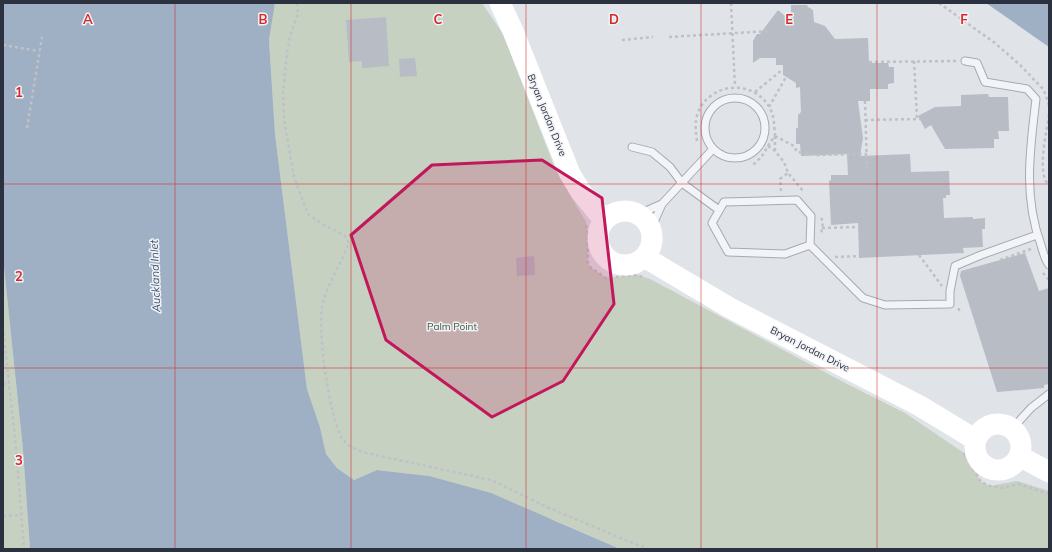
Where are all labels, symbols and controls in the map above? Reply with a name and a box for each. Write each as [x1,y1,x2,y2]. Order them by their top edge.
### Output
text: A [83,11,93,27]
text: B [259,11,268,27]
text: C [434,11,443,27]
text: D [609,11,619,27]
text: E [785,11,793,27]
text: F [960,11,968,27]
street label: Bryan Jordan Drive [525,72,569,158]
text: 1 [15,84,23,100]
water label: Auckland Inlet [147,238,163,313]
text: 2 [15,268,23,284]
park label: Palm Point [427,320,477,333]
street label: Bryan Jordan Drive [768,323,852,375]
text: 3 [15,452,23,468]

